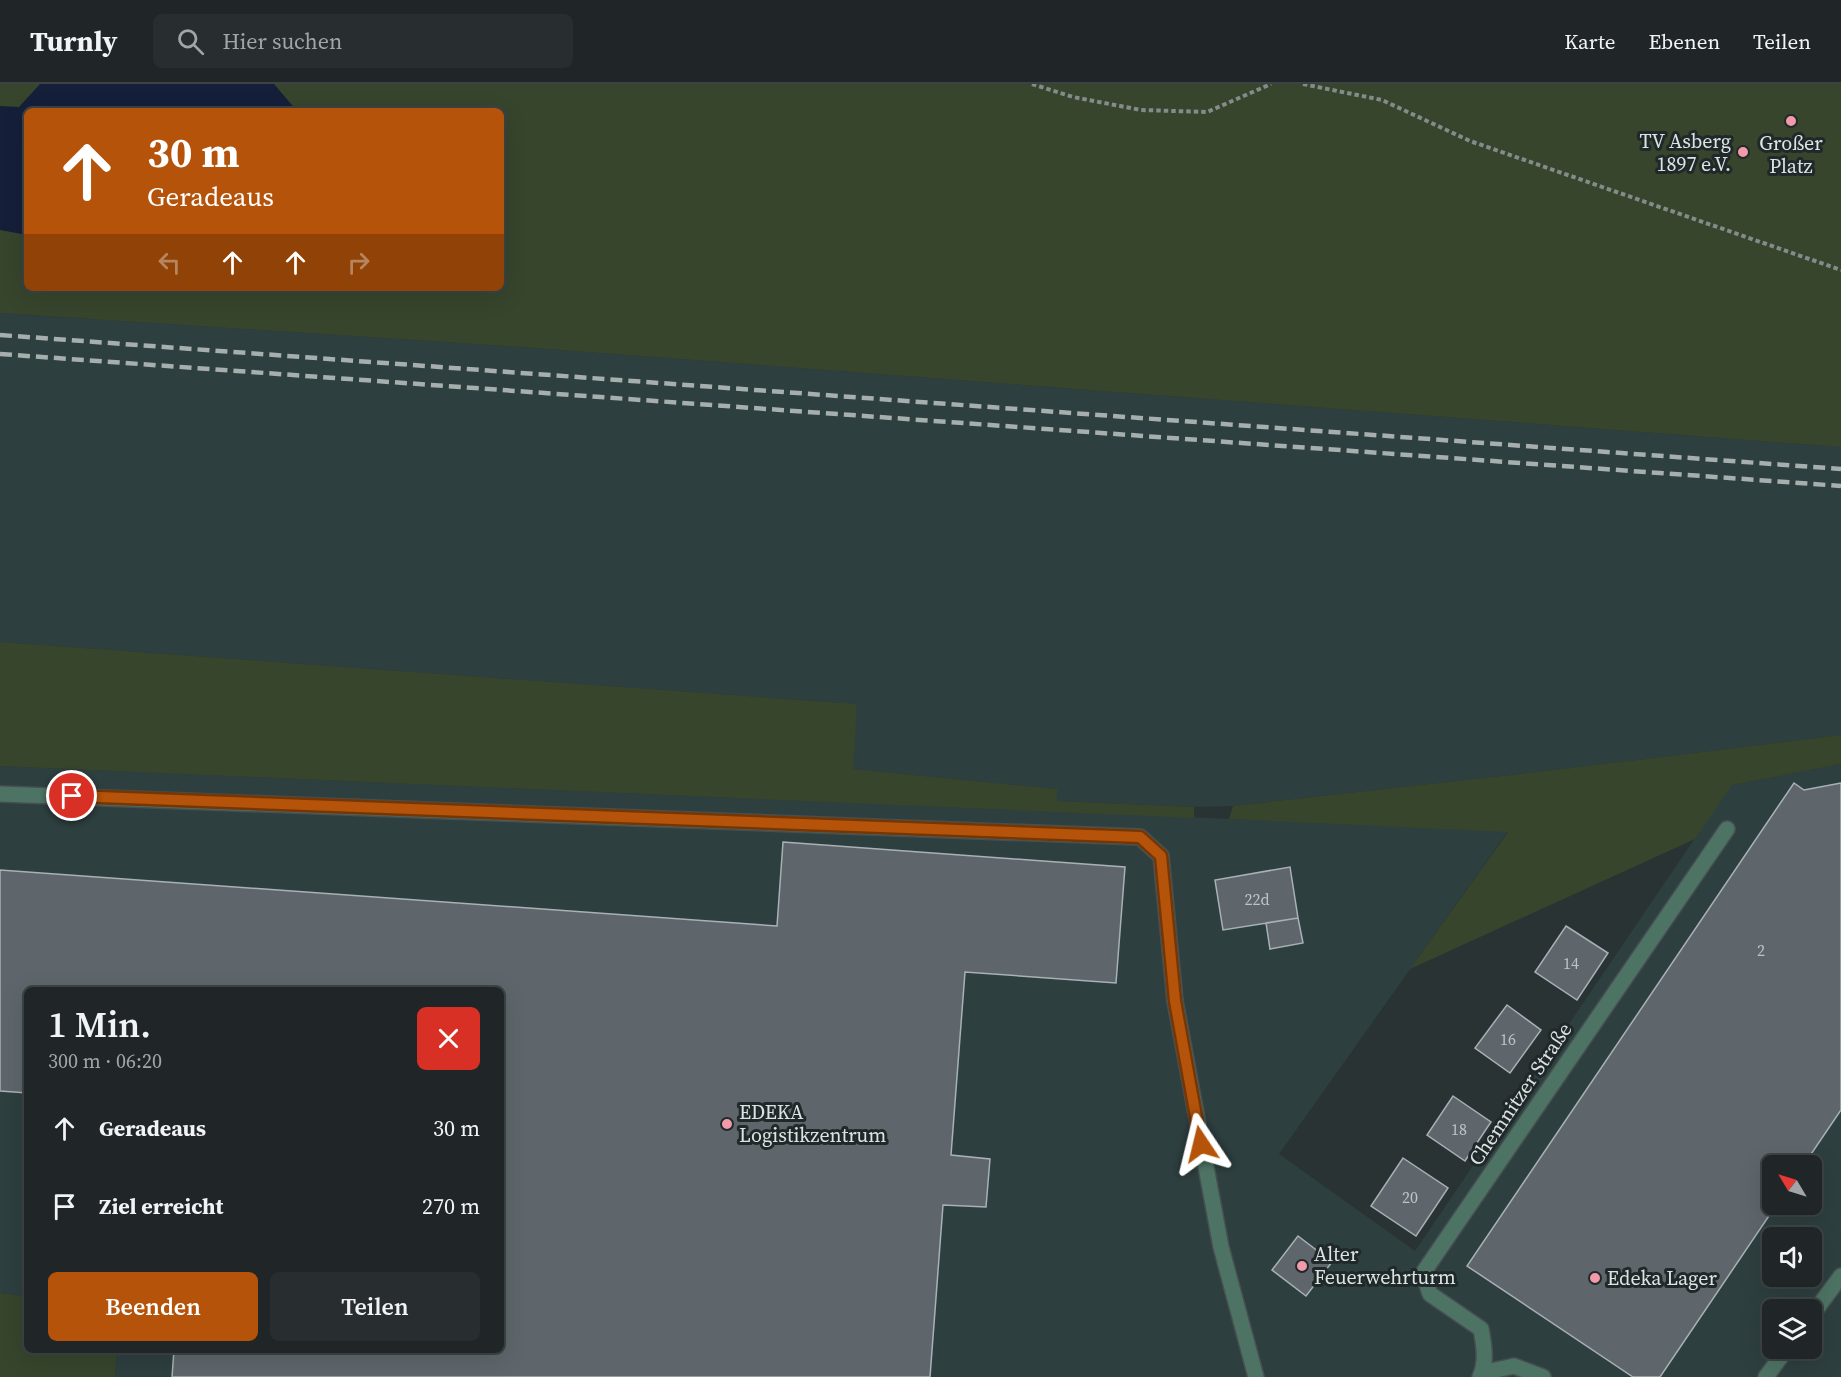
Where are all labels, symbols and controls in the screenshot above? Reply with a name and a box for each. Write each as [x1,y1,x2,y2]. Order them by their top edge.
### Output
search box [153,14,573,68]
text: Turnly [30,22,117,60]
icon: search [174,25,207,58]
text: Hier suchen [222,26,342,56]
text: Karte [1564,27,1615,56]
text: Ebenen [1648,27,1720,56]
text: Teilen [1753,27,1811,56]
marker: Großer Platz [1784,114,1798,128]
text: 30 m [147,123,240,181]
place label: TV Asberg 1897 e.V. [1639,127,1731,178]
place label: Großer Platz [1759,129,1823,180]
icon: ahead [48,132,126,210]
marker: TV Asberg 1897 e.V. [1736,145,1750,159]
text: Geradeaus [147,178,274,215]
icon: left [153,246,186,279]
icon: ahead [216,246,249,279]
icon: ahead [279,246,312,279]
icon: right [342,246,375,279]
pin [46,770,97,821]
icon: arrive [55,779,88,812]
house number: 22d [1244,888,1270,910]
house number: 2 [1757,939,1765,961]
house number: 14 [1563,952,1579,974]
text: 1 Min. [48,1000,151,1049]
button: close [417,1007,480,1070]
street label: Chemnitzer Straße [1462,1017,1578,1171]
house number: 16 [1500,1028,1516,1050]
text: 300 m · 06:20 [48,1047,162,1075]
place label: EDEKA Logistikzentrum [739,1098,886,1149]
icon: ahead [48,1112,81,1145]
position arrow [1169,1112,1233,1176]
text: Geradeaus [99,1113,206,1143]
text: 30 m [433,1113,480,1143]
marker: EDEKA Logistikzentrum [720,1117,734,1131]
house number: 18 [1451,1118,1467,1140]
north arrow [1762,1155,1822,1215]
map controls [1762,1155,1822,1359]
house number: 20 [1402,1186,1418,1208]
icon: arrive [48,1190,81,1223]
text: Ziel erreicht [99,1191,223,1221]
text: 270 m [422,1191,480,1221]
button: sound [1762,1227,1822,1287]
place label: Alter Feuerwehrturm [1314,1240,1456,1291]
marker: Alter Feuerwehrturm [1295,1259,1309,1273]
place label: Edeka Lager [1607,1264,1717,1292]
marker: Edeka Lager [1588,1271,1602,1285]
button: Beenden [48,1272,258,1341]
button: Teilen [270,1272,480,1341]
button: layers [1762,1299,1822,1359]

